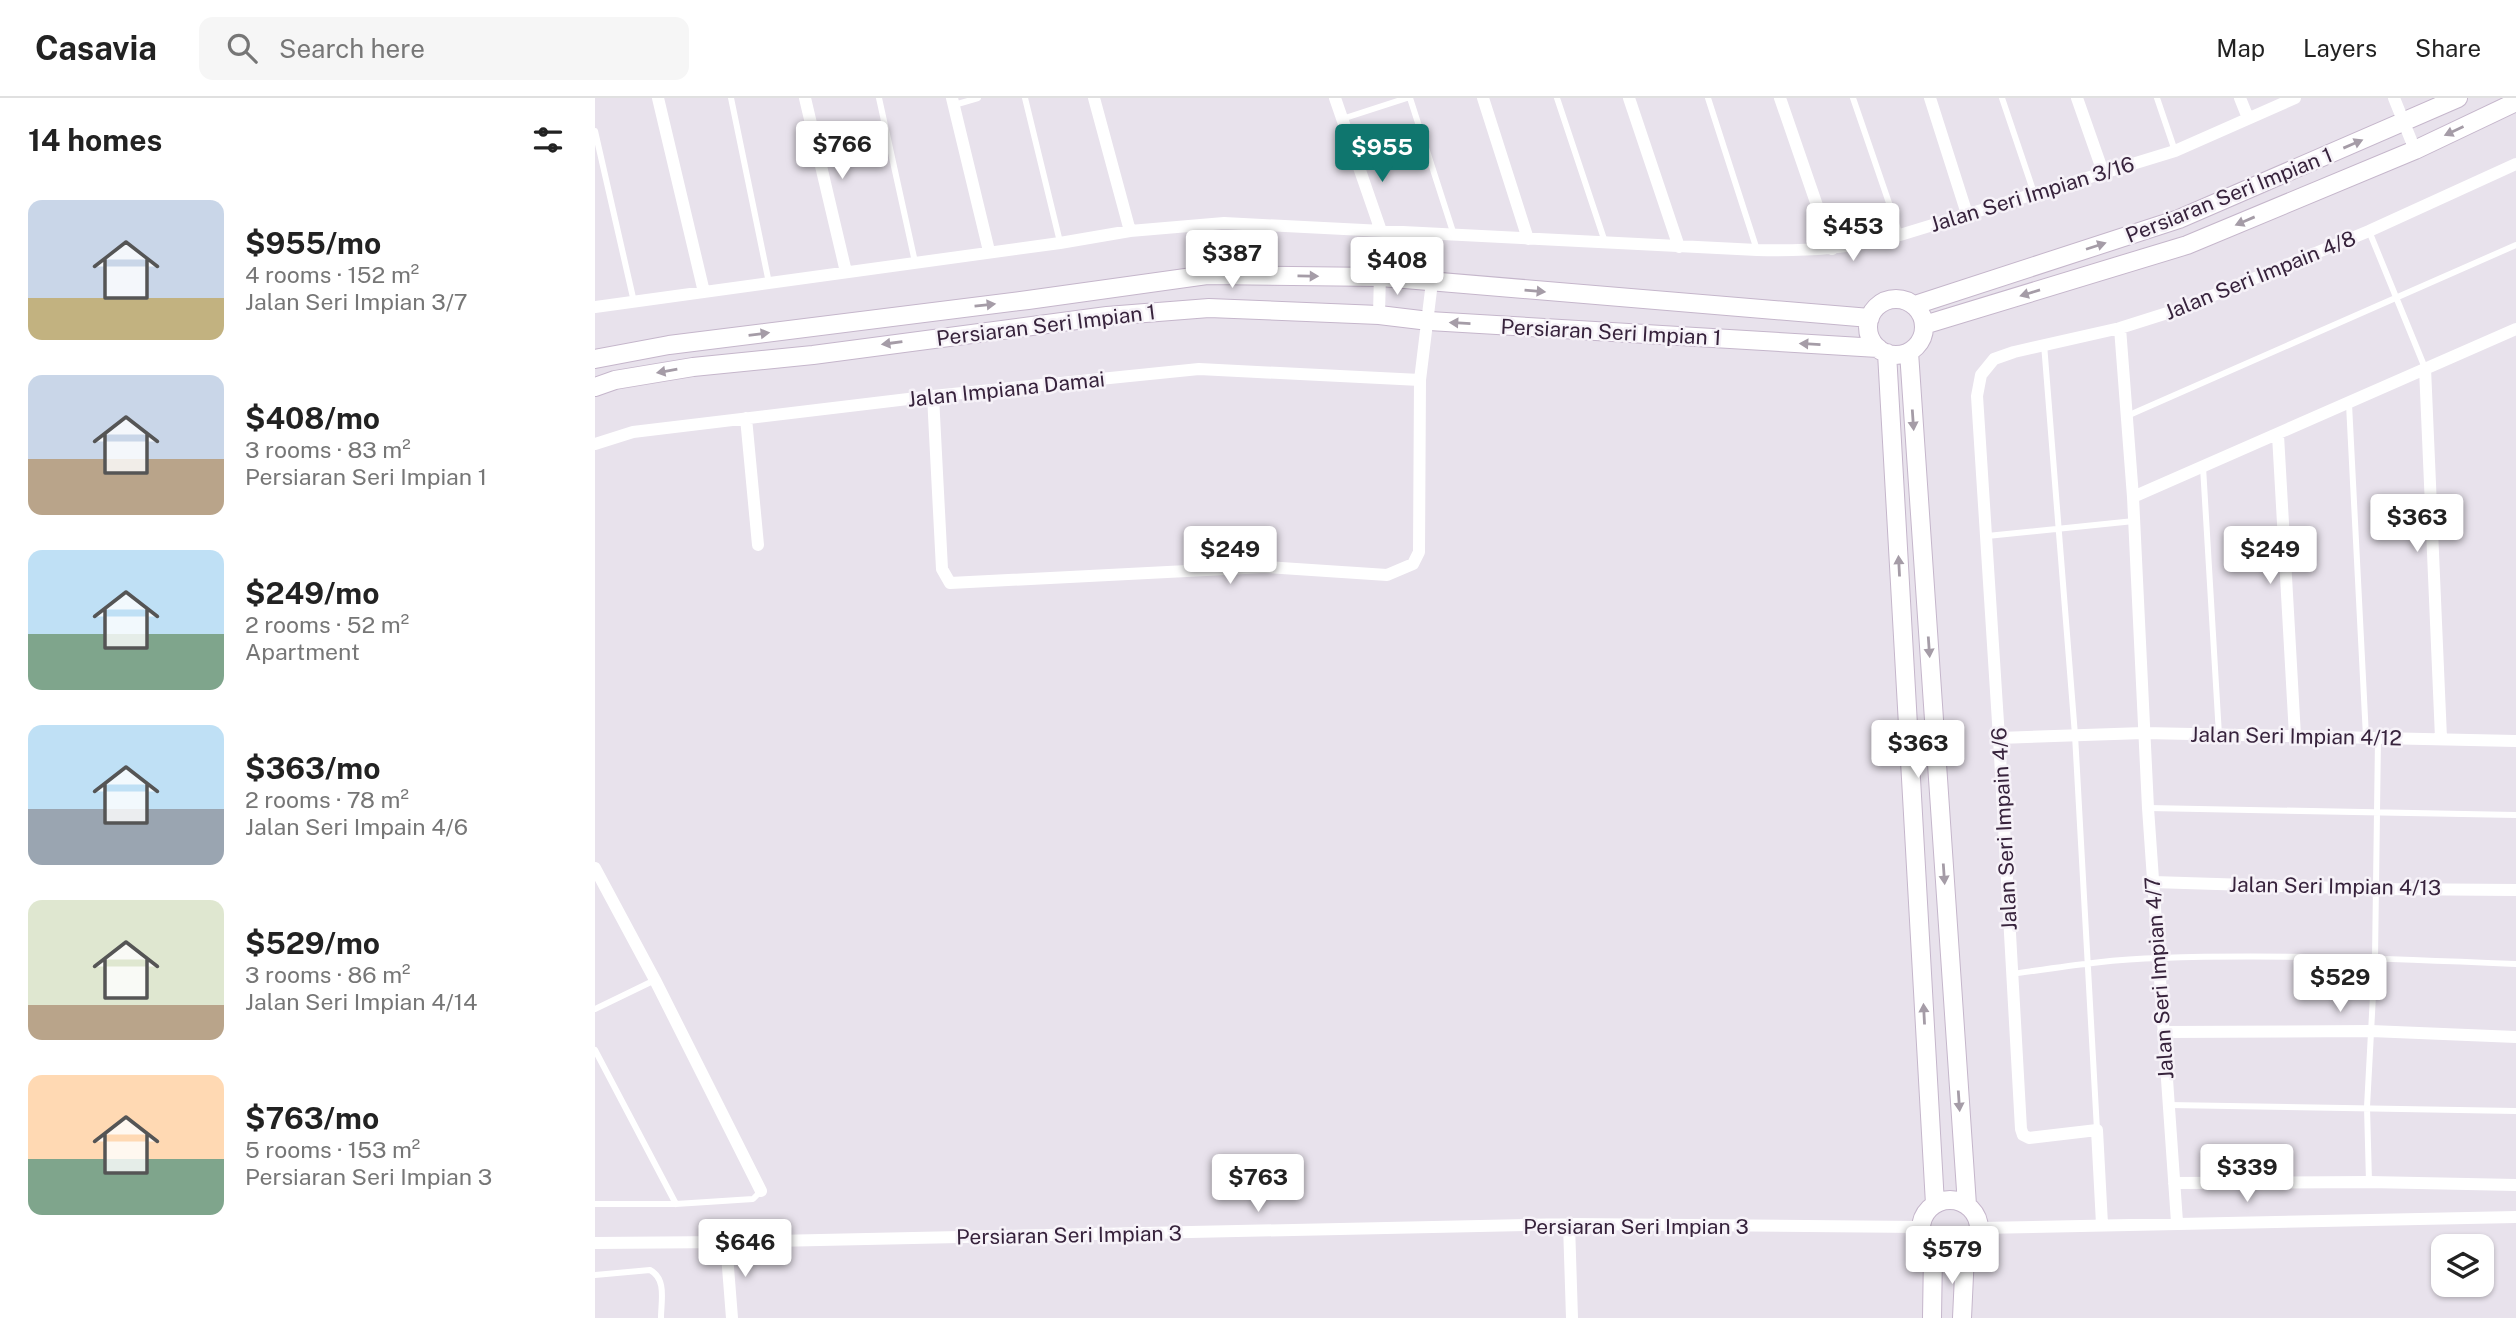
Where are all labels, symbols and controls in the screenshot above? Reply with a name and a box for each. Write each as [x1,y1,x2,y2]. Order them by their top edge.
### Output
search box [199,17,689,80]
text: Casavia [35,29,157,67]
icon: search [223,29,261,67]
text: Search here [279,33,425,64]
text: Map [2216,34,2265,62]
text: Layers [2303,34,2377,62]
text: Share [2415,34,2481,62]
icon: filters [529,121,567,159]
text: 14 homes [28,122,162,158]
pin: $766 [801,122,883,181]
pin: $955 [1341,125,1423,184]
one-way arrow [2444,126,2464,137]
text: $766 [812,130,872,157]
text: $955 [1351,133,1413,160]
one-way arrow [2343,138,2363,150]
street label: Persiaran Seri Impian 1 [2122,142,2336,248]
street label: Jalan Seri Impian 3/16 [1927,151,2137,237]
pin: $453 [1812,204,1894,263]
text: $453 [1822,212,1884,239]
one-way arrow [2234,215,2255,226]
text: $955/mo [245,225,381,261]
street label: Jalan Seri Impain 4/8 [2161,225,2359,325]
icon: home [84,228,168,312]
pin: $387 [1191,230,1273,290]
pin: $408 [1356,238,1438,297]
text: $387 [1202,239,1262,266]
one-way arrow [2086,240,2107,251]
text: $408 [1367,246,1427,273]
text: 4 rooms · 152 m² [245,261,419,288]
one-way arrow [1297,271,1319,282]
one-way arrow [1524,286,1546,297]
text: Jalan Seri Impian 3/7 [245,288,468,315]
one-way arrow [2019,288,2040,298]
street label: Persiaran Seri Impian 1 [935,299,1157,351]
one-way arrow [974,299,996,310]
street label: Persiaran Seri Impian 1 [1500,314,1722,350]
one-way arrow [1449,317,1471,328]
one-way arrow [748,329,770,340]
one-way arrow [881,338,903,349]
one-way arrow [1798,338,1820,349]
one-way arrow [655,366,677,377]
street label: Jalan Impiana Damai [906,366,1106,412]
text: $408/mo [245,400,380,436]
icon: home [84,403,168,487]
one-way arrow [1908,409,1919,431]
text: 3 rooms · 83 m² [245,436,411,463]
text: Persiaran Seri Impian 1 [245,463,487,490]
pin: $363 [2376,494,2458,554]
text: $363 [2386,503,2448,530]
pin: $249 [1189,526,1271,586]
pin: $249 [2229,526,2311,586]
text: $249 [1200,535,1260,562]
text: $249 [2240,535,2300,562]
one-way arrow [1893,555,1904,577]
text: $249/mo [245,575,379,611]
icon: home [84,578,168,662]
text: 2 rooms · 52 m² [245,611,409,638]
one-way arrow [1923,636,1934,658]
text: Apartment [245,638,360,665]
pin: $363 [1877,720,1959,780]
street label: Jalan Seri Impian 4/12 [2190,722,2402,750]
street label: Jalan Seri Impain 4/6 [1986,727,2022,931]
text: $363 [1887,729,1949,756]
text: $363/mo [245,750,381,786]
icon: home [84,753,168,837]
text: 2 rooms · 78 m² [245,786,409,813]
text: Jalan Seri Impain 4/6 [245,813,468,840]
one-way arrow [1939,863,1950,885]
street label: Jalan Seri Impian 4/13 [2229,872,2441,900]
street label: Jalan Seri Impian 4/7 [2139,876,2179,1080]
text: $529/mo [245,925,380,961]
icon: home [84,928,168,1012]
pin: $529 [2299,954,2381,1014]
text: 3 rooms · 86 m² [245,961,411,988]
text: $529 [2310,963,2370,990]
text: Jalan Seri Impian 4/14 [245,988,478,1015]
one-way arrow [1919,1003,1930,1025]
one-way arrow [1954,1090,1965,1112]
text: $763/mo [245,1100,379,1136]
icon: home [84,1103,168,1187]
text: 5 rooms · 153 m² [245,1136,420,1163]
pin: $339 [2206,1144,2288,1204]
text: $339 [2216,1153,2278,1180]
pin: $763 [1217,1154,1299,1214]
text: Persiaran Seri Impian 3 [245,1163,492,1190]
text: $763 [1228,1163,1288,1190]
street label: Persiaran Seri Impian 3 [1523,1214,1749,1239]
pin: $646 [704,1220,786,1279]
street label: Persiaran Seri Impian 3 [956,1221,1182,1249]
pin: $579 [1911,1226,1993,1286]
text: $646 [714,1228,776,1255]
map controls [2431,1234,2494,1297]
button: layers [2431,1234,2494,1297]
text: $579 [1922,1235,1982,1262]

